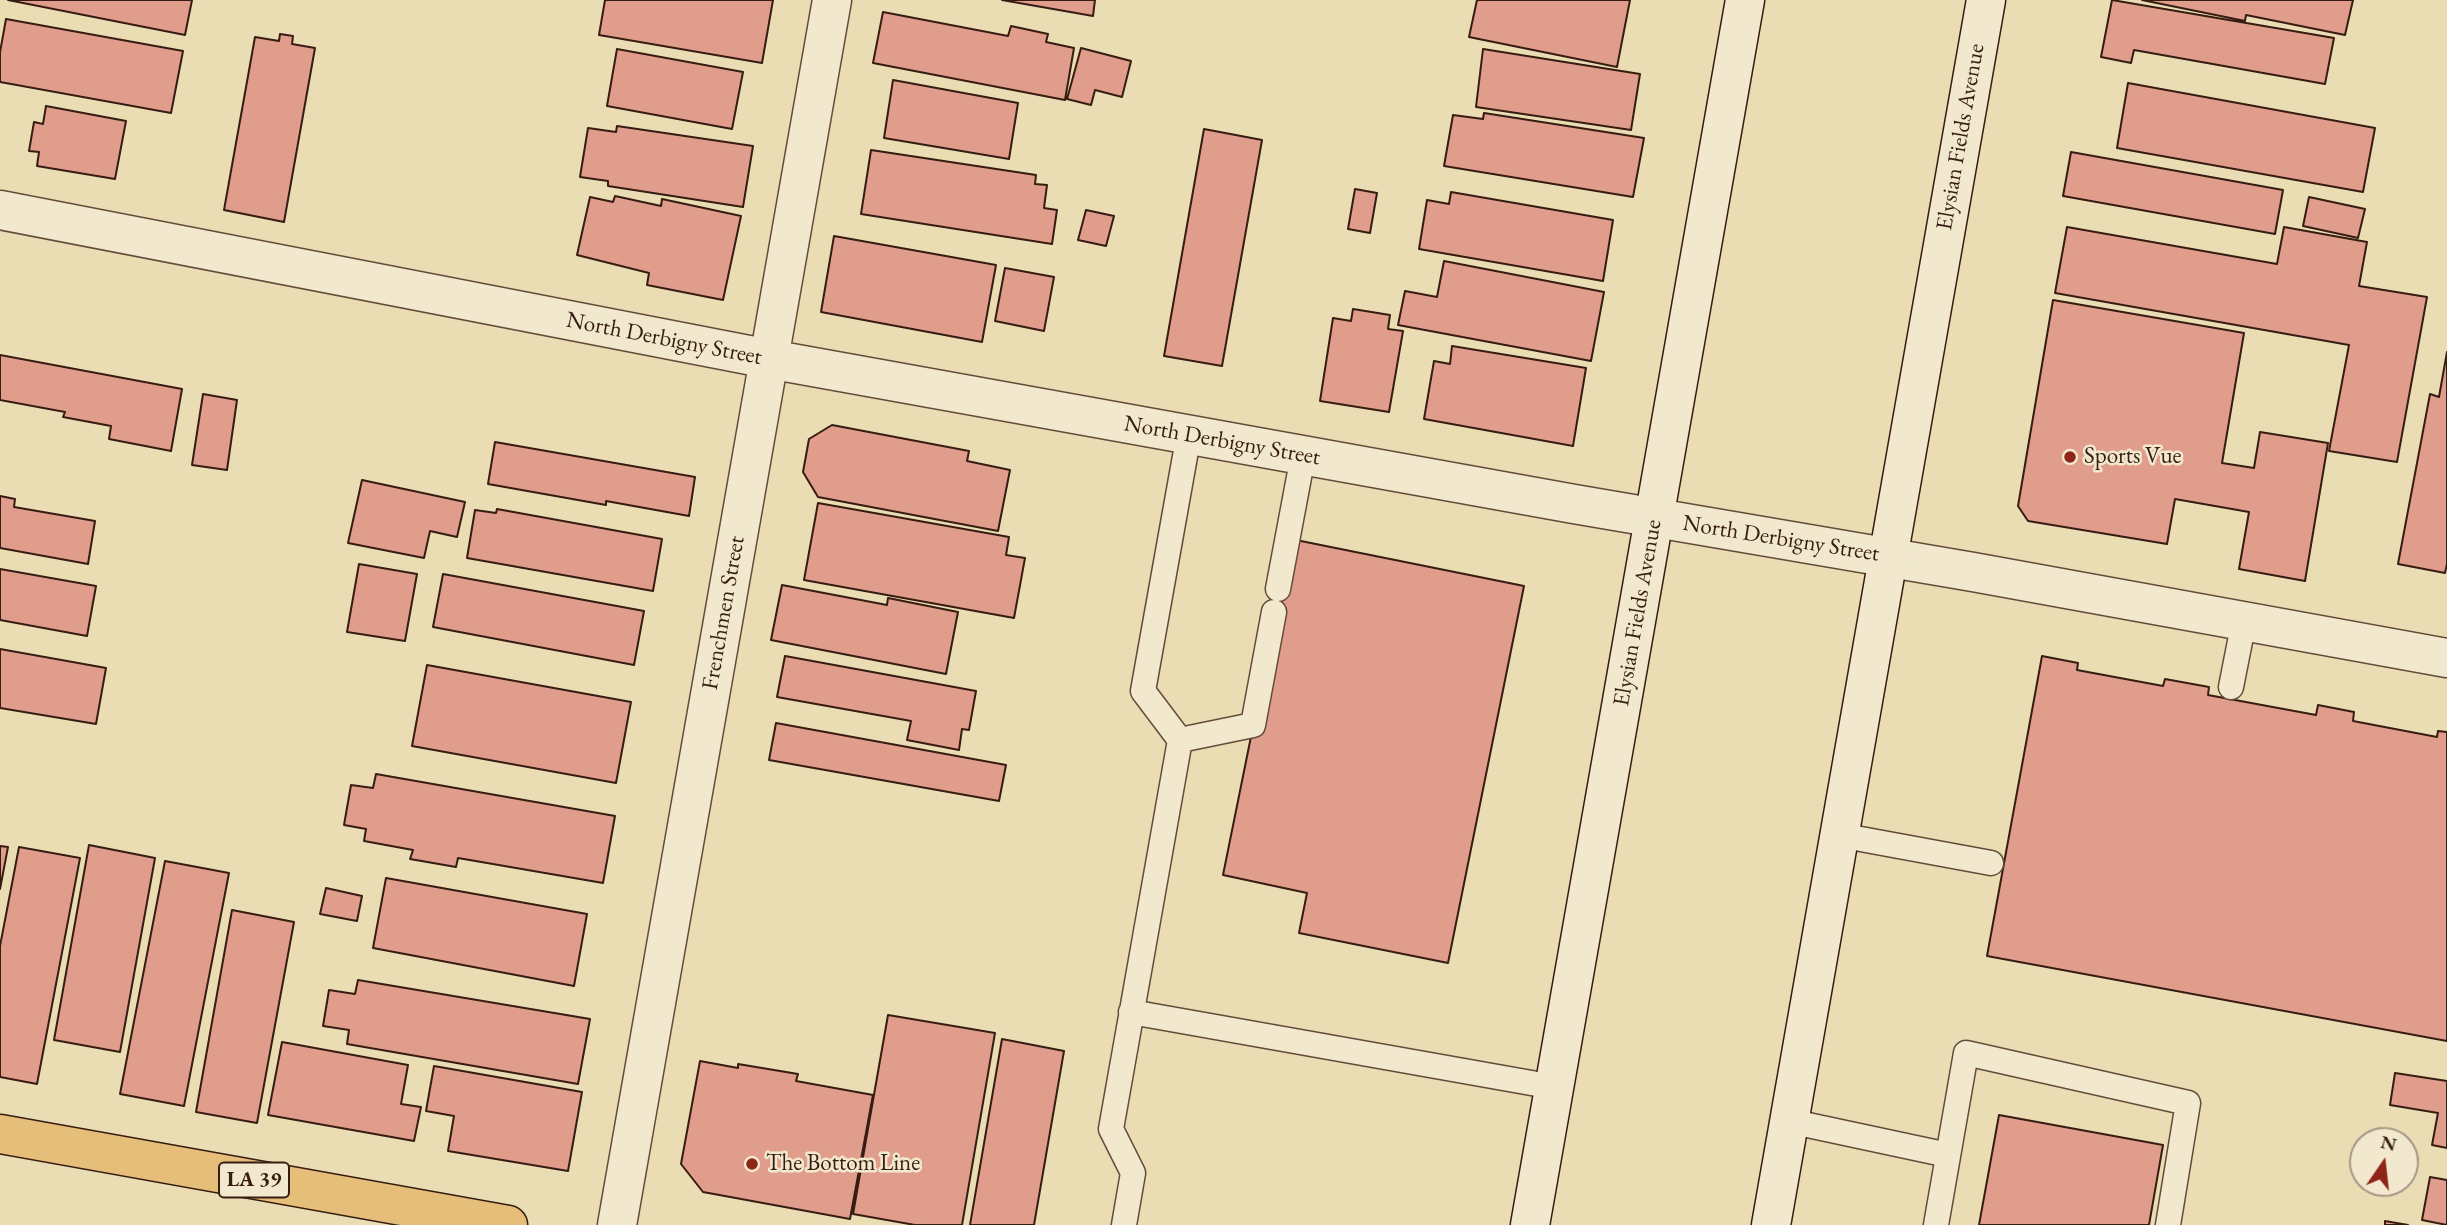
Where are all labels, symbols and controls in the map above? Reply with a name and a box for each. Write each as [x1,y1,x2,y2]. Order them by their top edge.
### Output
street label: Elysian Fields Avenue [1931,41,1991,233]
street label: North Derbigny Street [564,306,764,372]
street label: North Derbigny Street [1122,410,1322,472]
place label: Sports Vue [2084,443,2181,471]
marker: Sports Vue [2062,449,2078,465]
street label: North Derbigny Street [1681,510,1881,568]
street label: Elysian Fields Avenue [1608,517,1668,709]
street label: Frenchmen Street [697,534,751,692]
north arrow [2349,1127,2419,1197]
text: N [2378,1129,2399,1157]
place label: The Bottom Line [766,1150,920,1178]
marker: The Bottom Line [744,1156,760,1172]
road number: LA 39 [219,1162,289,1198]

